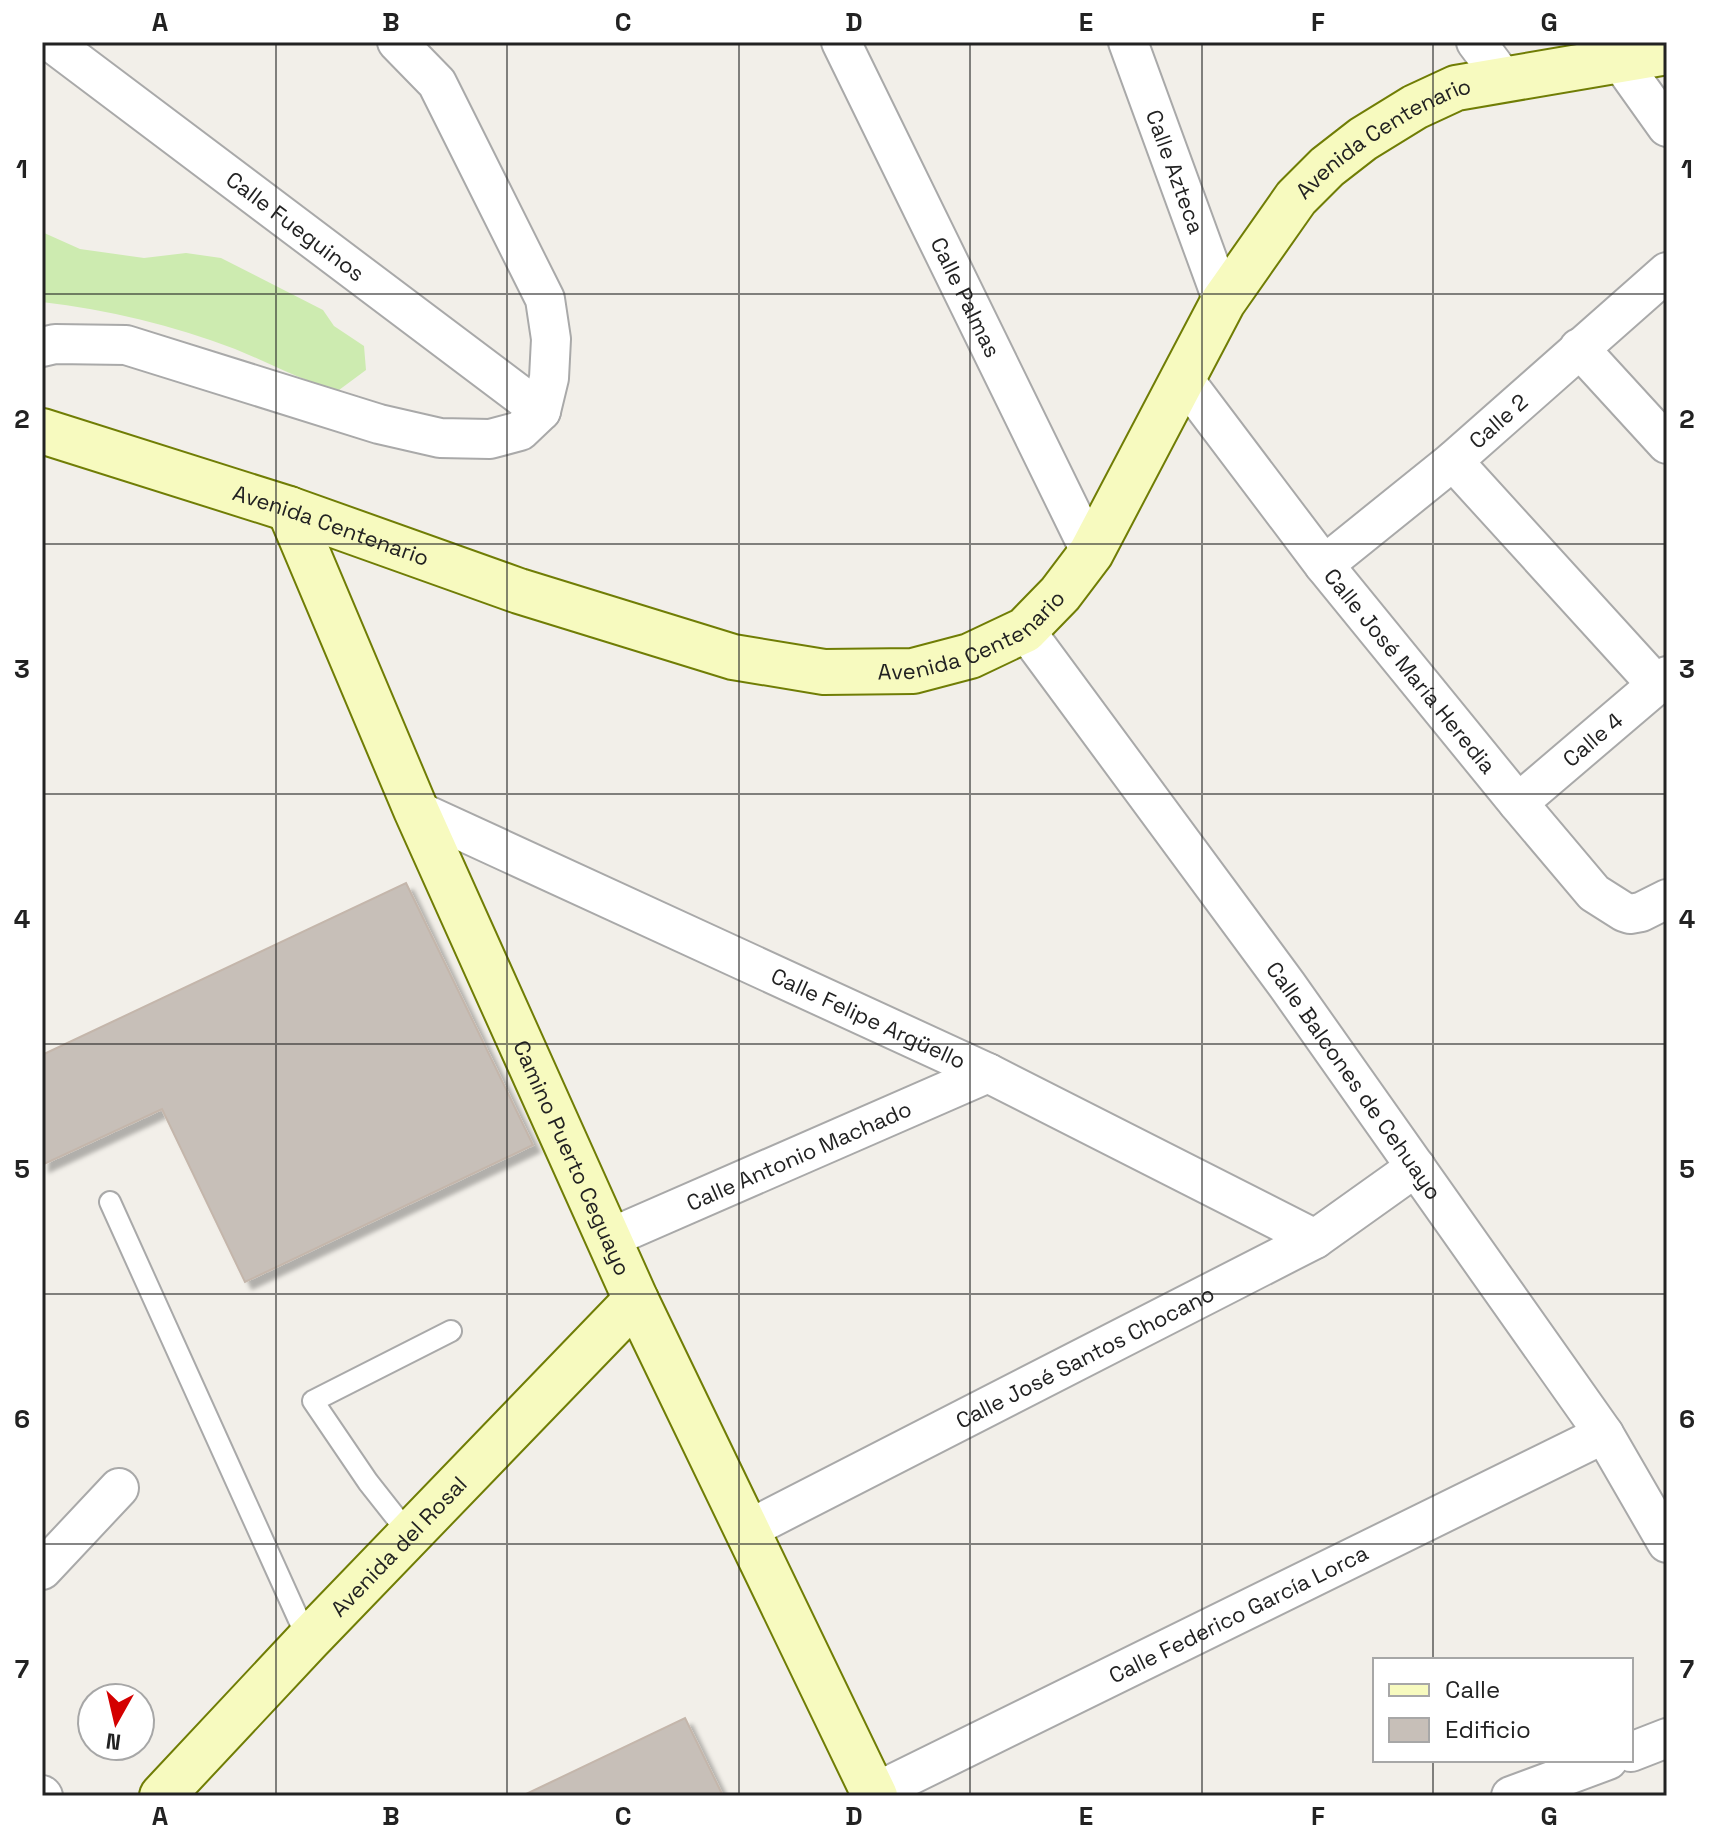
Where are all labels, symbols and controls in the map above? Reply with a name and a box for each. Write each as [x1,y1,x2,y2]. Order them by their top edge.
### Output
text: A [152,5,169,39]
text: B [382,5,400,39]
text: C [615,5,631,39]
text: D [845,5,863,39]
text: E [1079,5,1093,39]
text: F [1311,5,1325,39]
text: G [1540,5,1558,39]
street label: Avenida Centenario [1289,72,1473,205]
street label: Calle Azteca [1140,106,1211,238]
text: 1 [16,152,28,186]
text: 1 [1681,152,1693,186]
street label: Calle Fueguinos [221,165,370,287]
street label: Calle Palmas [925,232,1007,362]
street label: Calle 2 [1463,388,1534,455]
text: 2 [14,402,30,436]
text: 2 [1679,402,1695,436]
street label: Avenida Centenario [230,478,433,572]
street label: Calle José María Heredia [1318,562,1502,779]
street label: Avenida Centenario [878,584,1070,685]
text: 3 [14,652,30,686]
text: 3 [1679,652,1695,686]
street label: Calle 4 [1557,706,1628,773]
text: 4 [14,902,30,936]
text: 4 [1679,902,1695,936]
street label: Calle Balcones de Cehuayo [1260,956,1448,1205]
street label: Calle Felipe Argüello [767,961,970,1075]
street label: Camino Puerto Ceguayo [507,1036,637,1280]
street label: Calle Antonio Machado [682,1094,916,1217]
text: 5 [14,1152,30,1186]
text: 5 [1679,1152,1695,1186]
street label: Calle José Santos Chocano [951,1279,1219,1435]
text: 6 [14,1402,30,1436]
text: 6 [1679,1402,1695,1436]
street label: Avenida del Rosal [324,1470,473,1622]
street label: Calle Federico García Lorca [1104,1538,1373,1689]
text: 7 [15,1652,29,1686]
text: 7 [1680,1652,1694,1686]
legend [1373,1658,1633,1762]
text: Calle [1445,1674,1500,1705]
north arrow [76,1682,156,1762]
text: Edificio [1445,1714,1531,1745]
text: N [104,1727,122,1757]
text: A [152,1799,169,1833]
text: B [382,1799,400,1833]
text: C [615,1799,631,1833]
text: D [845,1799,863,1833]
text: E [1079,1799,1093,1833]
text: F [1311,1799,1325,1833]
text: G [1540,1799,1558,1833]

